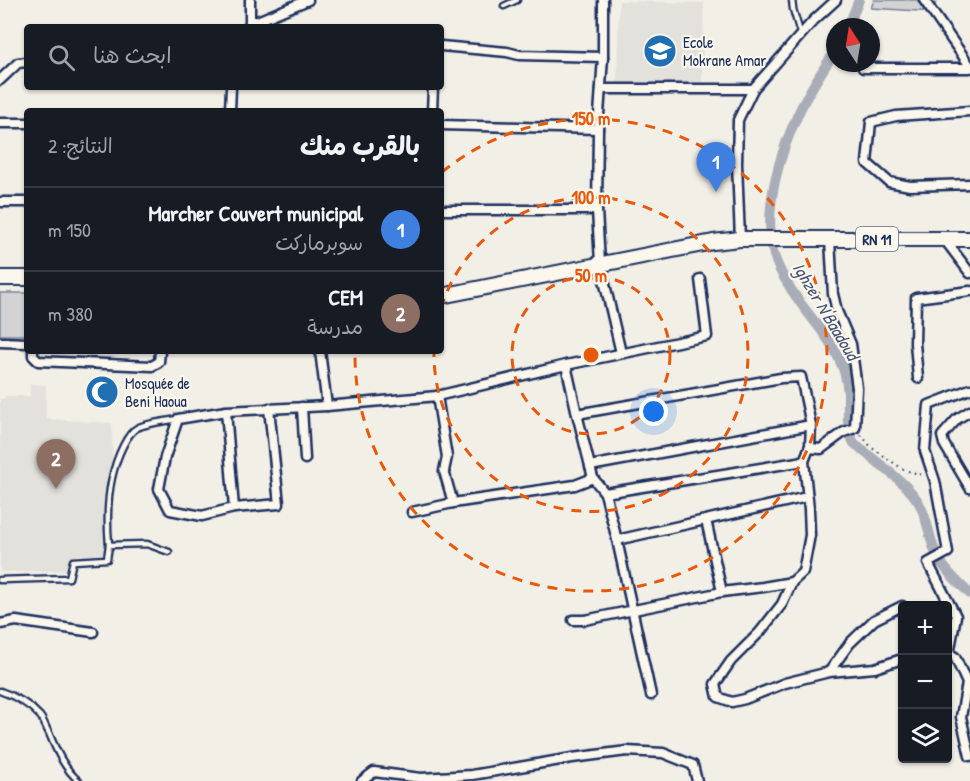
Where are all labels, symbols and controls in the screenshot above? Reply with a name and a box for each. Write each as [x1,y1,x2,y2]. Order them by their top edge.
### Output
north arrow [826,18,880,72]
search box [24,24,444,90]
place label: Ecole Mokrane Amar [683,31,766,71]
school or university icon: Ecole Mokrane Amar [642,33,678,69]
text: ابحث هنا [93,40,172,70]
icon: search [45,41,78,74]
text: 150 m [572,106,610,131]
text: بالقرب منك [300,128,420,163]
text: النتائج: 2 [48,132,113,159]
pin: 1 [696,142,736,192]
text: 100 m [571,185,611,210]
text: Marcher Couvert municipal [148,198,363,228]
text: 150 m [48,216,91,243]
text: 1 [397,216,404,243]
road number: RN 11 [856,227,898,251]
text: سوبرماركت [275,229,363,256]
water label: Ighzer N'Baadoud [787,257,867,367]
text: 50 m [575,263,607,288]
text: CEM [328,282,363,312]
text: 380 m [48,300,93,327]
text: 2 [396,300,405,327]
text: مدرسة [307,313,363,340]
centre of rings [581,345,601,365]
place label: Mosquée de Beni Haoua [125,372,191,412]
mosque icon: Mosquée de Beni Haoua [84,374,120,410]
your location [639,397,668,426]
pin: 2 [36,440,76,489]
map controls [898,601,952,763]
button: + [898,601,952,655]
button: − [898,655,952,709]
button: layers [898,709,952,763]

